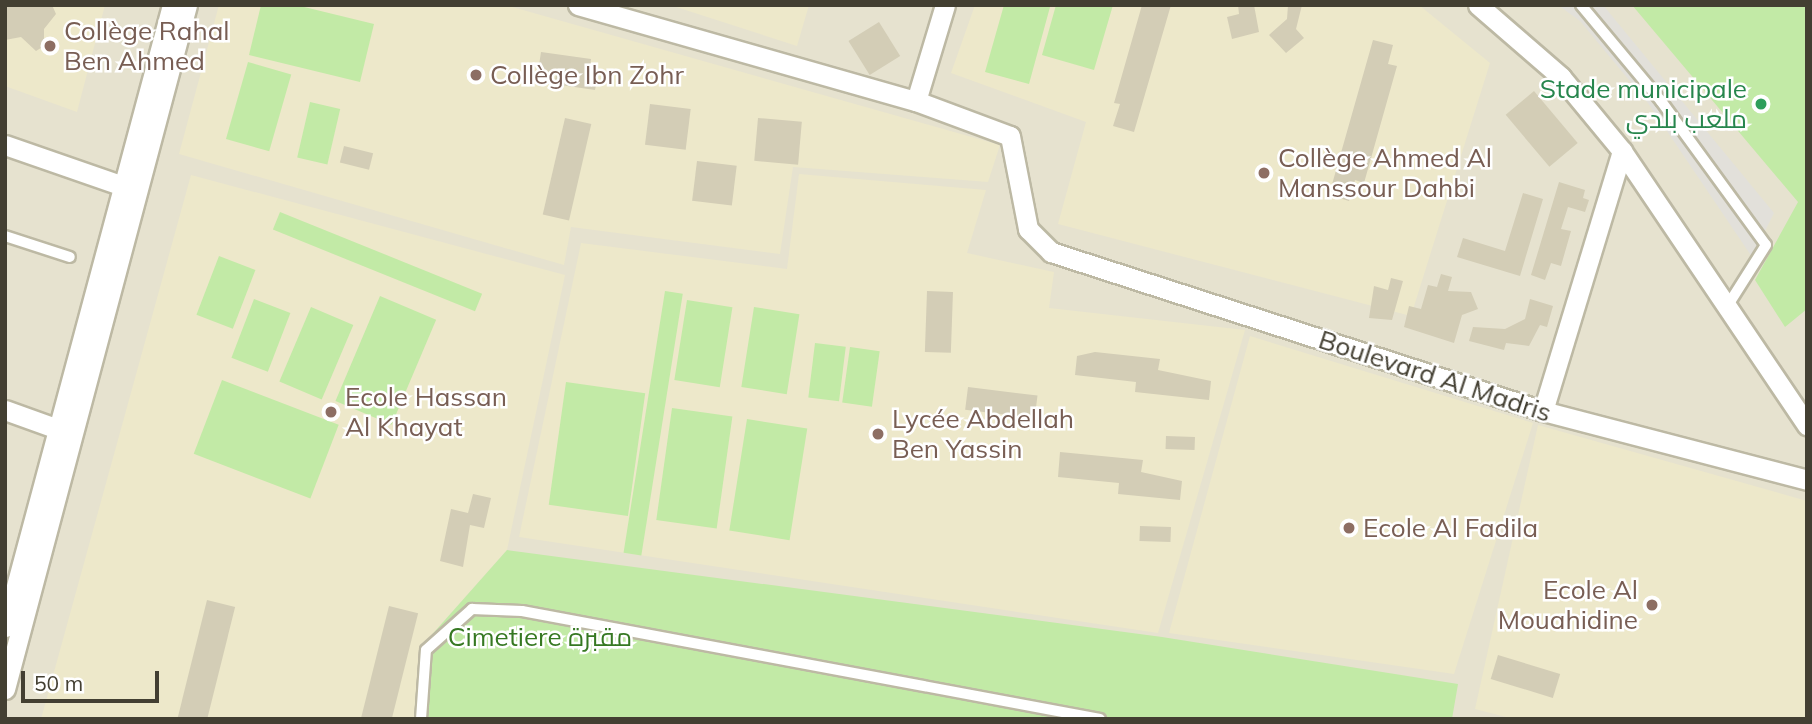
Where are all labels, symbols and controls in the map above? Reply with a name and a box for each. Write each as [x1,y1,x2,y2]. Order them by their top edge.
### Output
place label: Collège Rahal Ben Ahmed [64,15,229,76]
marker: Collège Rahal Ben Ahmed [42,38,58,54]
place label: Collège Ibn Zohr [490,59,684,91]
marker: Collège Ibn Zohr [468,67,484,83]
place label: Stade municipale ملعب بلدي [1540,73,1747,134]
marker: Stade municipale ملعب بلدي [1753,96,1769,112]
place label: Collège Ahmed Al Manssour Dahbi [1278,142,1492,204]
marker: Collège Ahmed Al Manssour Dahbi [1256,165,1272,181]
street label: Boulevard Al Madris [1315,324,1555,428]
place label: Ecole Hassan Al Khayat [345,381,507,442]
place label: Lycée Abdellah Ben Yassin [892,403,1074,464]
marker: Ecole Hassan Al Khayat [323,404,339,420]
marker: Lycée Abdellah Ben Yassin [870,426,886,442]
place label: Ecole Al Fadila [1363,512,1538,544]
marker: Ecole Al Fadila [1341,520,1357,536]
place label: Ecole Al Mouahidine [1498,574,1638,636]
marker: Ecole Al Mouahidine [1644,597,1660,613]
park label: Cimetiere مقبرة [448,621,632,653]
scale bar [24,658,163,702]
text: 50 m [34,670,83,696]

